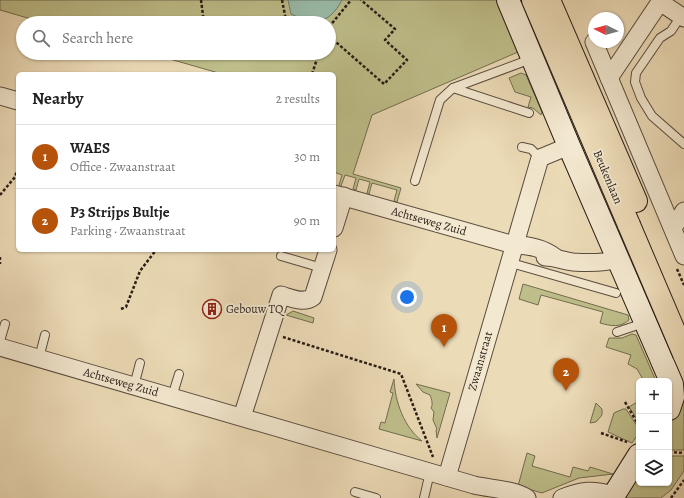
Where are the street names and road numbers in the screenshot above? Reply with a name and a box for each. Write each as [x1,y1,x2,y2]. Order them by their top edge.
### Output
street label: Beukenlaan [589,148,627,207]
street label: Achtseweg Zuid [389,202,469,240]
street label: Zwaanstraat [464,329,496,393]
street label: Achtseweg Zuid [81,363,161,401]

